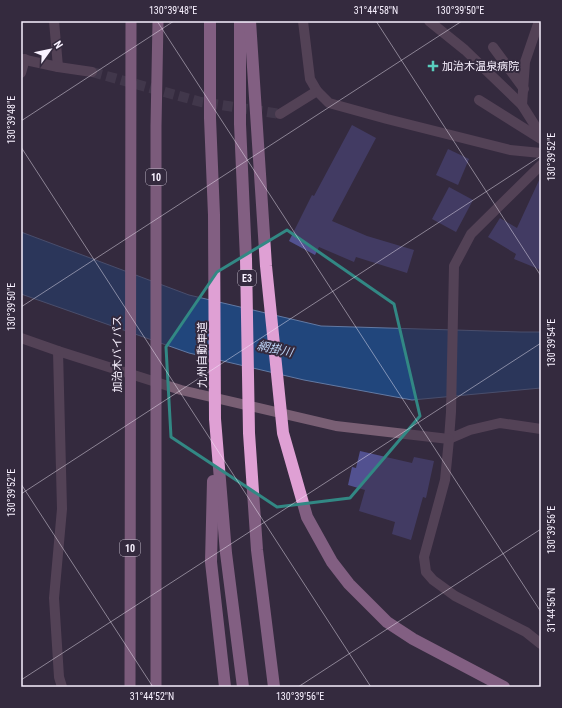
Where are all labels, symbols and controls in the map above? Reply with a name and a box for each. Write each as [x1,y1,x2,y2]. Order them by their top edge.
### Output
text: 130°39'48"E [149,5,197,16]
text: 31°44'58"N [354,5,398,16]
text: 130°39'50"E [436,5,484,16]
north arrow [30,30,70,70]
text: N [51,38,65,51]
marker: 加治木温泉病院 [427,60,439,72]
place label: 加治木温泉病院 [442,60,519,73]
text: 130°39'48"E [6,96,17,144]
text: 130°39'52"E [546,133,557,181]
road number: 10 [146,169,166,185]
road number: E3 [238,270,256,286]
text: 130°39'50"E [6,283,17,331]
street label: 加治木バイパス [111,316,124,392]
text: 130°39'54"E [546,319,557,367]
street label: 九州自動車道 [196,322,209,388]
water label: 網掛川 [256,338,296,360]
text: 130°39'52"E [6,469,17,517]
text: 130°39'56"E [546,506,557,554]
road number: 10 [120,540,140,556]
text: 31°44'56"N [546,588,557,632]
text: 31°44'52"N [130,691,174,702]
text: 130°39'56"E [276,691,324,702]

